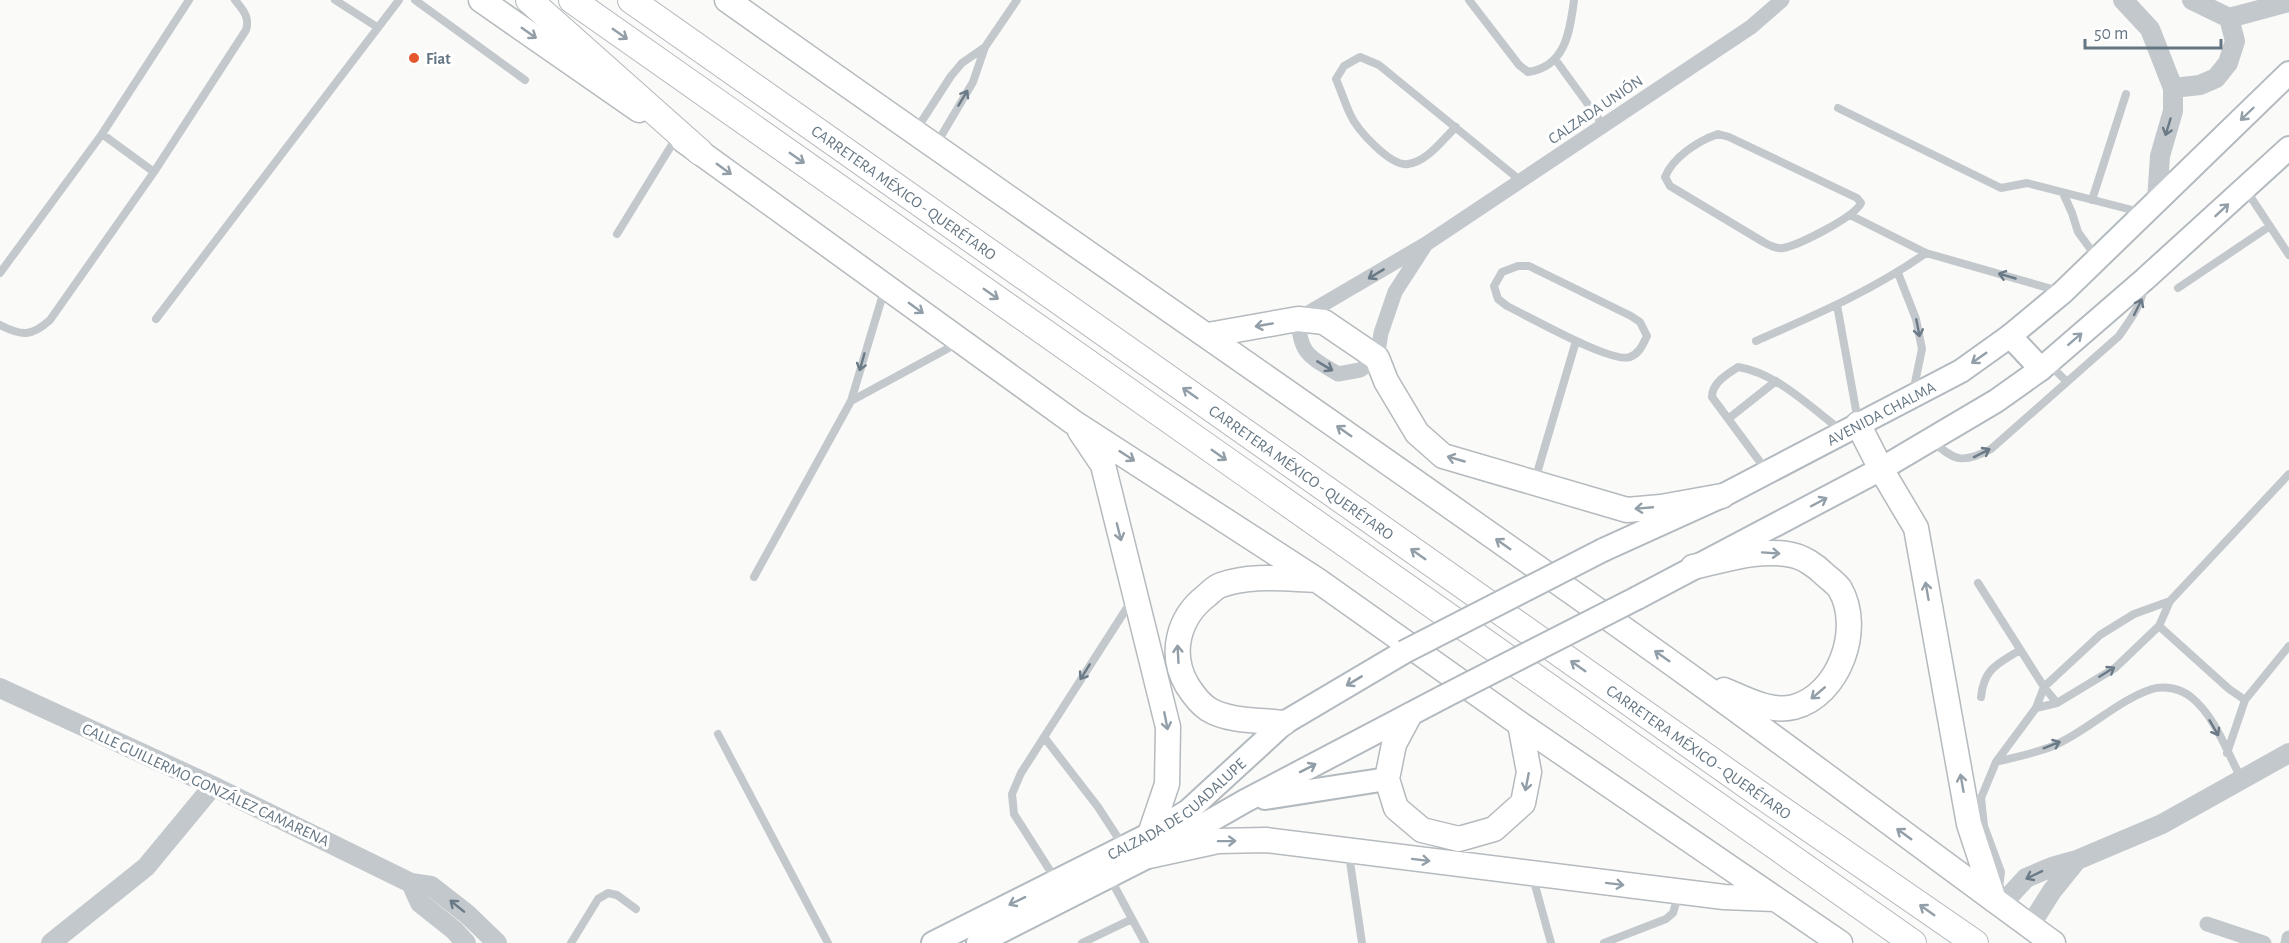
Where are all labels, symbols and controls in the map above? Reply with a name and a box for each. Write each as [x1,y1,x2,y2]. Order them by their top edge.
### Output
scale bar [2085,12,2222,50]
text: 50 m [2094,25,2128,43]
one-way arrow [521,27,537,39]
one-way arrow [611,28,628,40]
marker: Fiat [407,51,421,65]
place label: Fiat [426,51,451,67]
street label: CALZADA UNIÓN [1544,71,1646,147]
one-way arrow [958,90,970,107]
one-way arrow [2239,106,2254,121]
one-way arrow [2162,117,2173,136]
street label: CARRETERA MÉXICO - QUERÉTARO [808,123,999,263]
one-way arrow [788,152,804,164]
one-way arrow [715,163,731,175]
one-way arrow [2214,204,2229,218]
one-way arrow [1368,269,1385,281]
one-way arrow [1998,270,2017,281]
one-way arrow [982,288,998,300]
one-way arrow [2132,298,2144,316]
one-way arrow [907,302,923,314]
one-way arrow [1913,317,1924,337]
one-way arrow [1254,320,1274,331]
one-way arrow [2068,332,2083,346]
one-way arrow [856,352,867,371]
one-way arrow [1972,352,1988,364]
one-way arrow [1316,360,1333,372]
street label: AVENIDA CHALMA [1825,379,1938,449]
one-way arrow [1182,387,1198,399]
street label: CARRETERA MÉXICO - QUERÉTARO [1206,402,1396,543]
one-way arrow [1336,425,1352,437]
one-way arrow [1972,447,1990,459]
one-way arrow [1210,449,1226,461]
one-way arrow [1118,451,1135,463]
one-way arrow [1447,453,1466,464]
one-way arrow [1810,496,1827,508]
one-way arrow [1634,503,1654,514]
one-way arrow [1114,522,1126,541]
one-way arrow [1495,538,1512,550]
one-way arrow [1410,548,1427,560]
one-way arrow [1761,548,1781,559]
one-way arrow [1921,582,1932,601]
one-way arrow [1173,645,1184,664]
one-way arrow [1655,650,1671,663]
one-way arrow [1570,660,1586,672]
one-way arrow [1078,663,1090,680]
one-way arrow [2098,666,2115,678]
one-way arrow [1346,676,1363,688]
street label: CARRETERA MÉXICO - QUERÉTARO [1603,682,1794,823]
one-way arrow [1810,686,1826,699]
one-way arrow [1161,711,1172,731]
street label: CALLE GUILLERMO GONZÁLEZ CAMARENA [80,719,332,849]
one-way arrow [2208,719,2220,736]
one-way arrow [2042,739,2061,750]
street label: CALZADA DE GUADALUPE [1105,755,1249,863]
one-way arrow [1299,762,1317,774]
one-way arrow [1521,772,1532,791]
one-way arrow [1956,774,1967,793]
one-way arrow [1897,828,1913,840]
one-way arrow [1217,835,1237,847]
one-way arrow [1411,854,1430,865]
one-way arrow [2025,869,2043,881]
one-way arrow [1604,878,1624,889]
one-way arrow [1008,896,1026,908]
one-way arrow [450,900,466,913]
one-way arrow [1919,904,1935,916]

